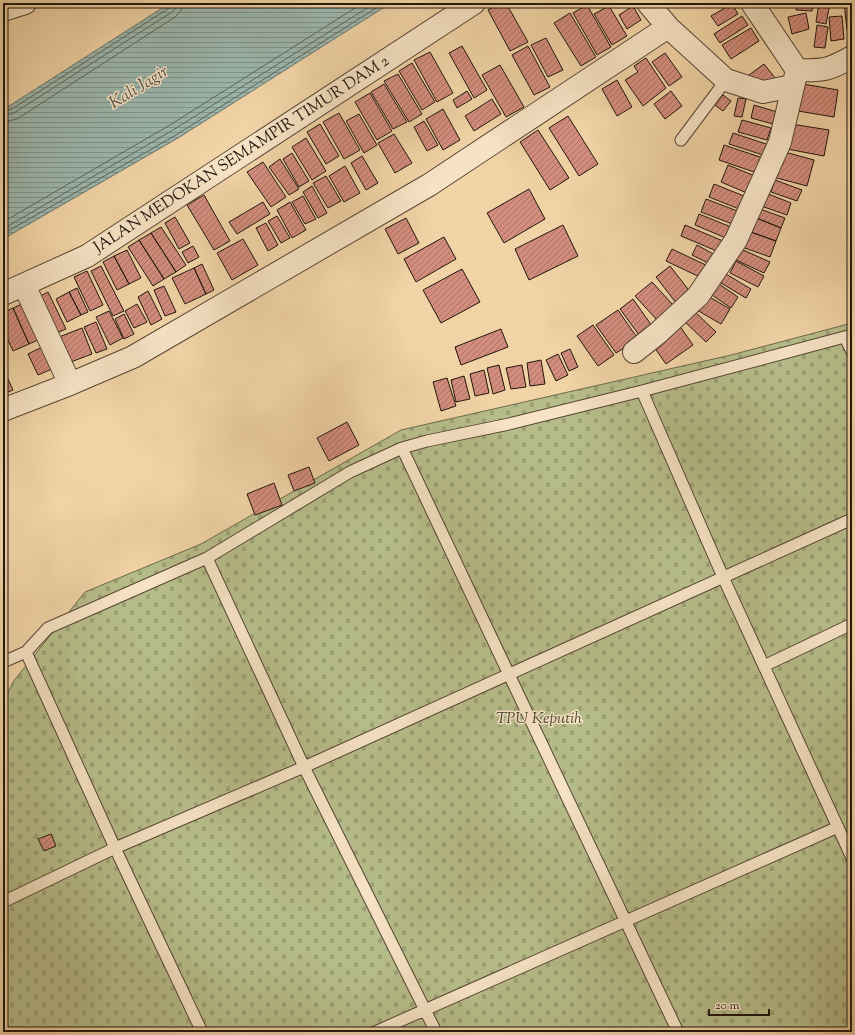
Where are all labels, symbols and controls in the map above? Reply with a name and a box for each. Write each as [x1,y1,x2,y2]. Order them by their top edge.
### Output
street label: JALAN MEDOKAN SEMAMPIR TIMUR DAM 2 [89,50,395,260]
water label: Kali Jagir [105,60,173,116]
park label: TPU Keputih [496,708,582,731]
scale bar [709,991,769,1017]
text: 20 m [715,997,740,1015]

